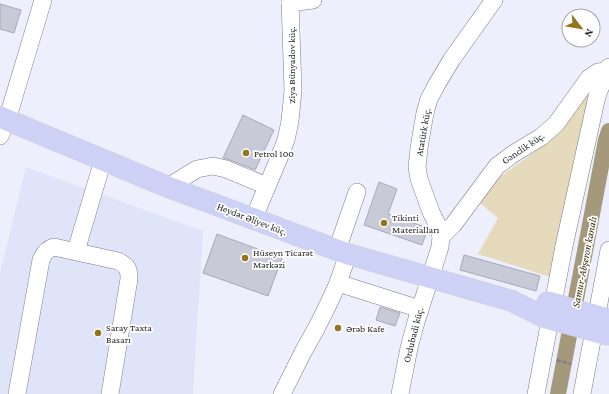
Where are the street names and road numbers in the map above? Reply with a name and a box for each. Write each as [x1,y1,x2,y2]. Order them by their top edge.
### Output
street label: Ziya Bünyadov küç. [286,26,297,104]
street label: Atatürk küç. [413,107,433,157]
street label: Gənclik küç. [500,130,546,166]
street label: Heydər Əliyev küç. [215,201,289,237]
street label: Ordubadi küç. [401,306,425,364]

